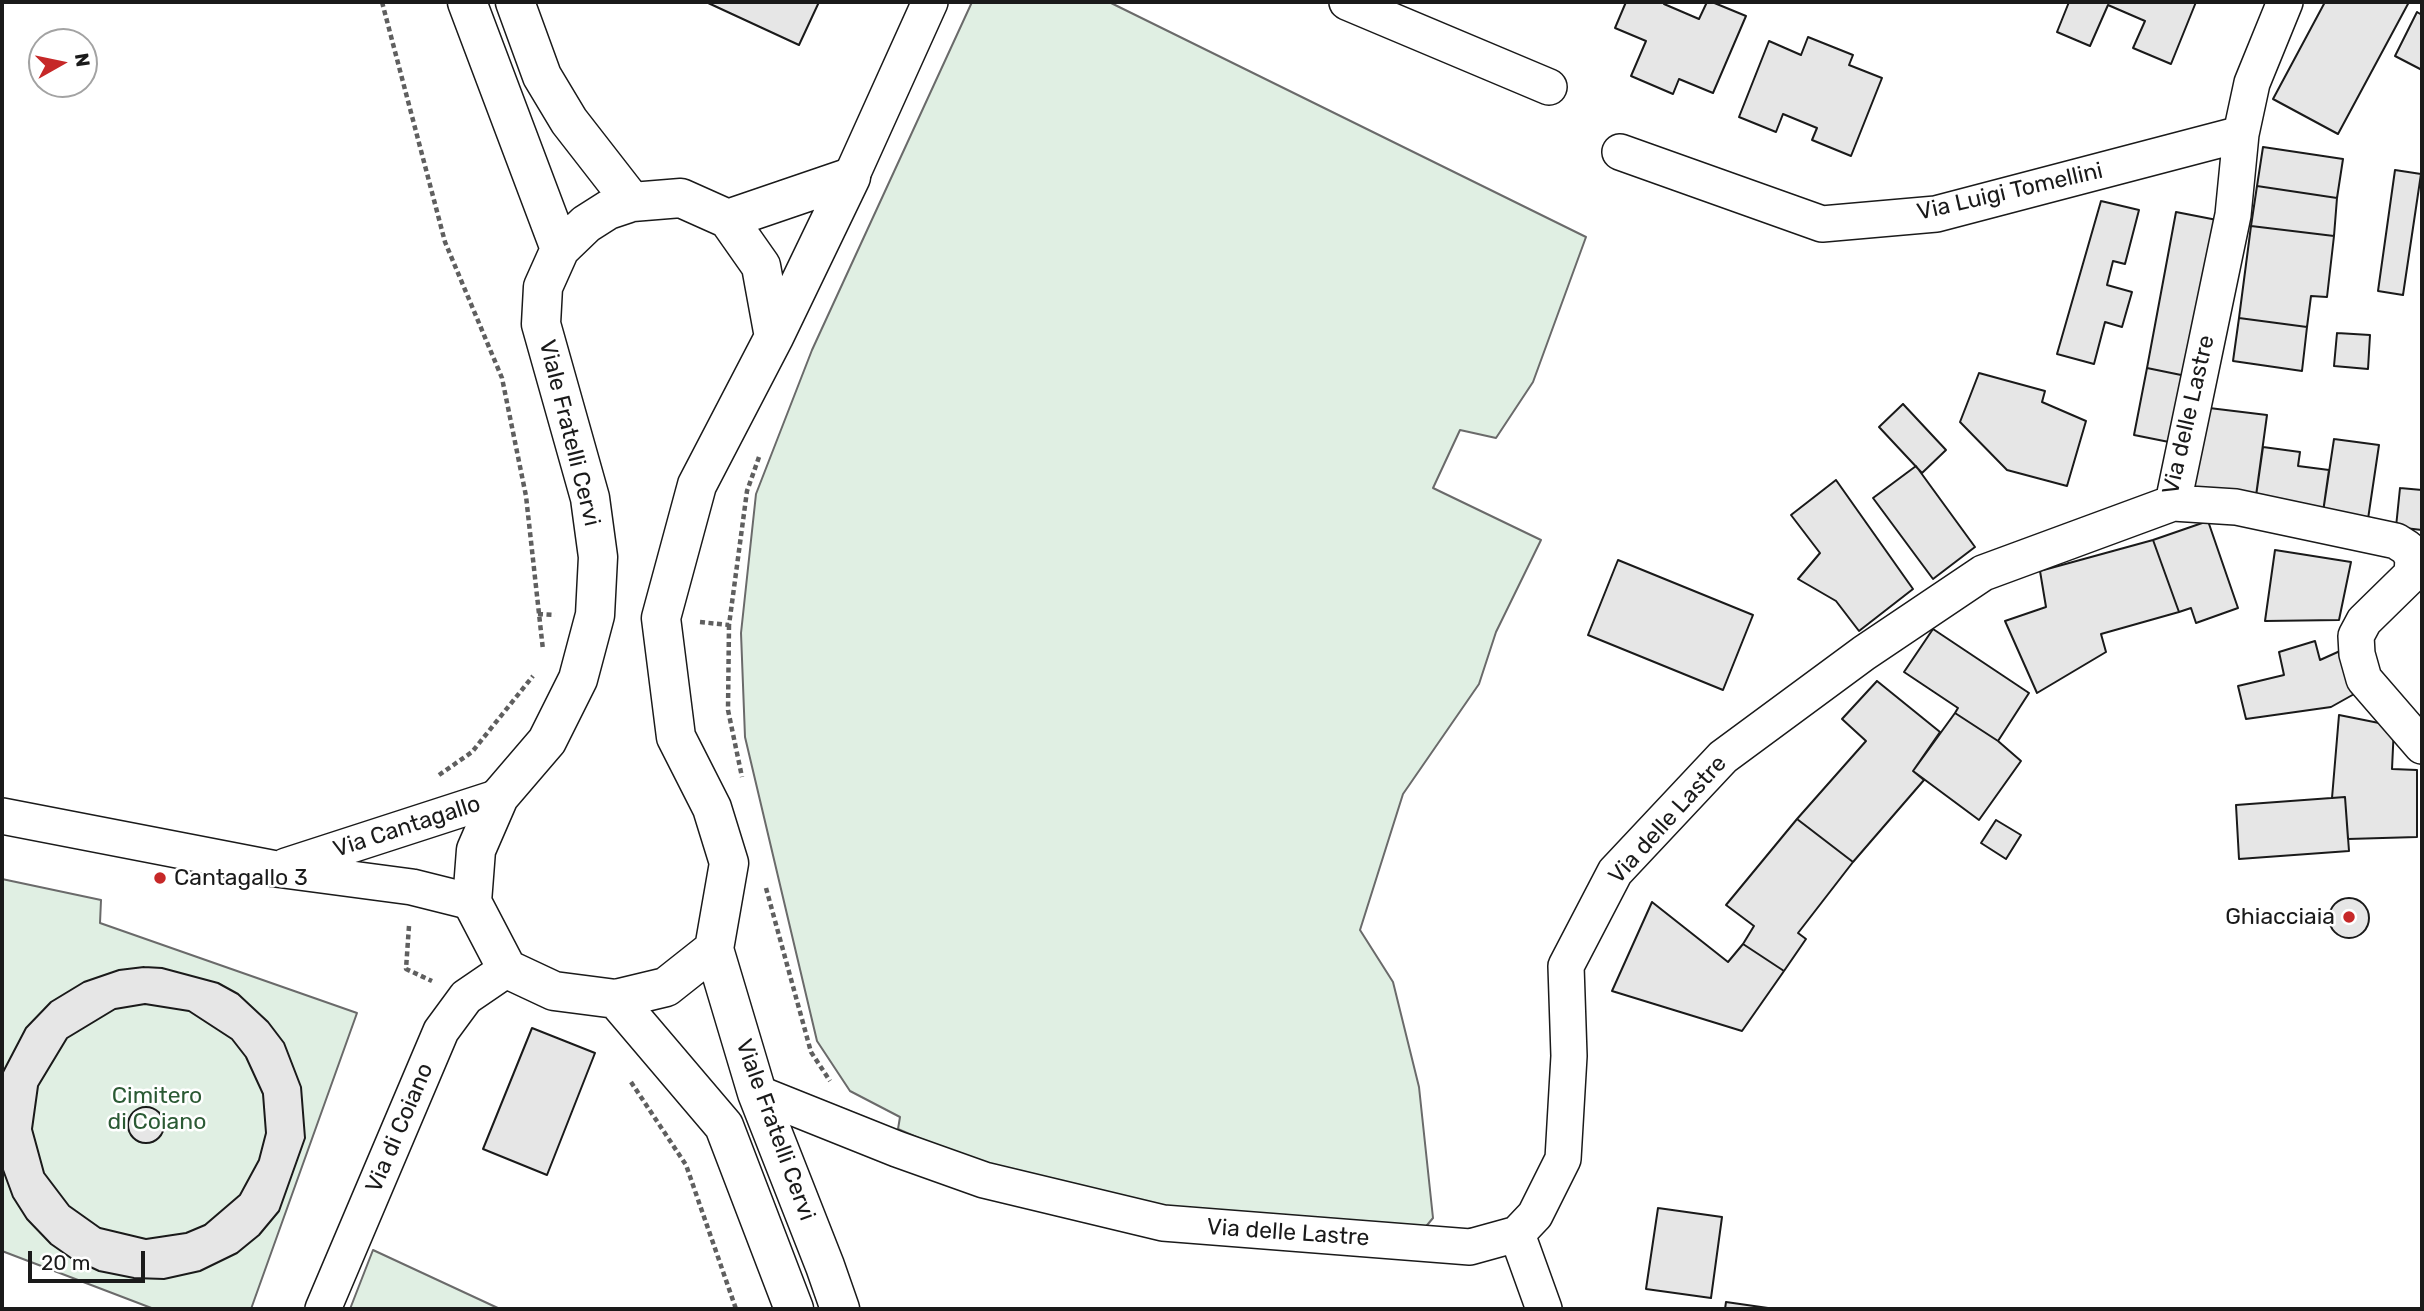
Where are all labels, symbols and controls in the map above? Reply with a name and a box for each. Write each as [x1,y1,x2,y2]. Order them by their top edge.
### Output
north arrow [28,28,98,98]
text: N [70,51,95,68]
street label: Via Luigi Tomellini [1914,157,2106,227]
street label: Via delle Lastre [2157,333,2221,497]
street label: Viale Fratelli Cervi [532,337,606,529]
street label: Via delle Lastre [1603,750,1733,890]
street label: Via Cantagallo [330,790,484,864]
place label: Cantagallo 3 [174,864,308,892]
marker: Cantagallo 3 [152,870,168,886]
place label: Ghiacciaia [2225,903,2335,931]
marker: Ghiacciaia [2341,909,2357,925]
street label: Viale Fratelli Cervi [729,1035,821,1225]
street label: Via di Coiano [360,1059,440,1197]
park label: Cimitero di Coiano [108,1082,206,1136]
street label: Via delle Lastre [1206,1214,1370,1252]
scale bar [32,1238,149,1282]
text: 20 m [41,1250,90,1275]

